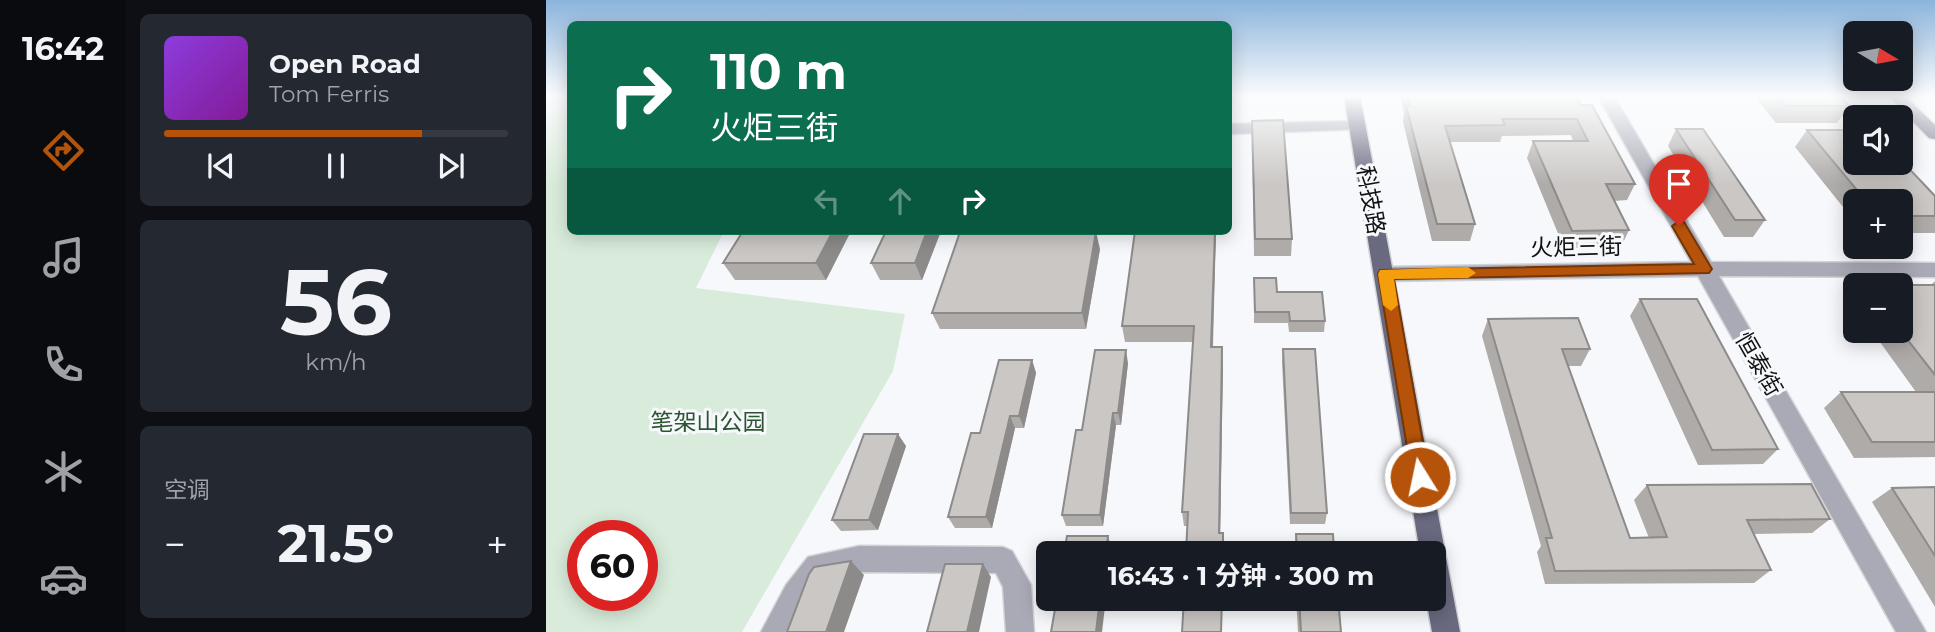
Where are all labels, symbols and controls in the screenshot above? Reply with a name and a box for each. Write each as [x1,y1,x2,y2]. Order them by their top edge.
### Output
north arrow [1843,21,1913,91]
map controls [1843,21,1913,343]
text: 16:42 [22,29,104,68]
text: 110 m [710,42,847,101]
text: Open Road [269,48,421,80]
icon: right [595,49,686,140]
text: Tom Ferris [269,80,389,108]
button: sound [1843,105,1913,175]
text: 火炬三街 [710,108,838,147]
icon: directions [39,126,88,175]
icon: previous [202,147,240,185]
icon: pause [317,147,355,185]
icon: next [432,147,470,185]
pin [1649,154,1709,226]
street label: 科技路 [1351,164,1391,236]
icon: arrive [1660,165,1698,203]
icon: left [808,182,846,220]
icon: ahead [881,182,919,220]
icon: right [954,182,992,220]
button: + [1843,189,1913,259]
street label: 火炬三街 [1530,232,1622,262]
icon: music [39,233,88,282]
text: 56 [280,247,392,358]
button: − [1843,273,1913,343]
street label: 恒泰街 [1730,327,1788,401]
icon: phone [39,340,88,389]
text: km/h [305,348,367,376]
park label: 笔架山公园 [651,408,766,436]
position arrow [1383,440,1457,514]
icon: climate [39,447,88,496]
text: 空调 [164,476,210,504]
text: 21.5° [277,512,395,575]
speed limit sign: 60 [567,520,658,611]
text: − [164,521,186,568]
text: + [486,521,508,568]
icon: car [39,554,88,603]
text: 16:43 · 1 分钟 · 300 m [1108,560,1374,592]

